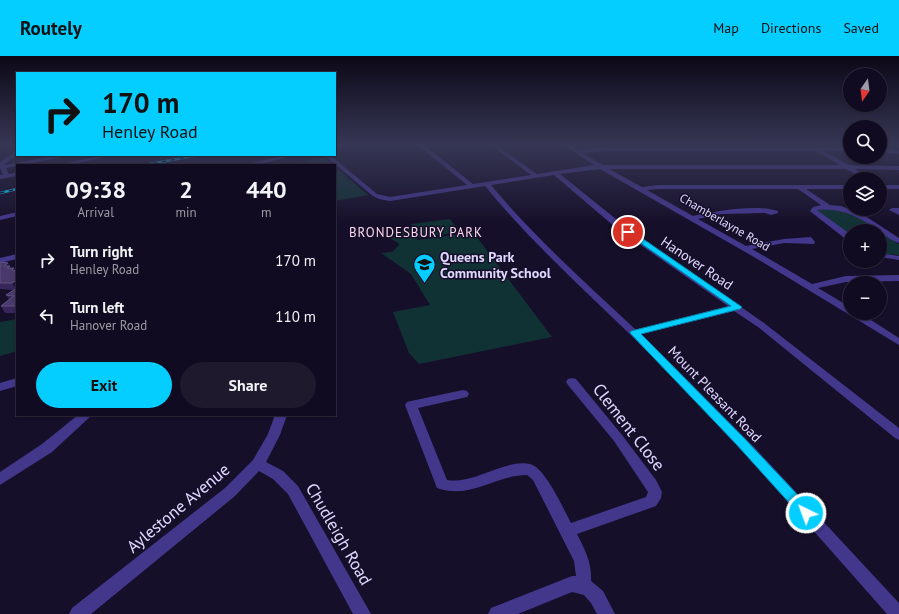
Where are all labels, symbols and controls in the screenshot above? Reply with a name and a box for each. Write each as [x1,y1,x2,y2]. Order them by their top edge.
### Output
text: Routely [20,16,82,40]
text: Map [713,19,739,37]
text: Directions [761,19,821,37]
text: Saved [843,19,879,37]
north arrow [843,68,887,112]
map controls [843,68,887,320]
text: 170 m [102,84,179,121]
icon: right [36,88,88,140]
text: Henley Road [102,120,198,143]
button: search [843,120,887,164]
button: layers [843,172,887,216]
text: 09:38 [65,174,126,205]
text: 2 [179,174,193,205]
text: 440 [246,174,287,205]
street label: Chamberlayne Road [677,190,773,254]
text: Arrival [78,204,114,221]
text: min [175,204,197,221]
text: m [261,204,272,221]
pin [611,215,645,249]
icon: arrive [617,221,639,243]
district label: BRONDESBURY PARK [349,224,483,241]
button: + [843,224,887,268]
street label: Hanover Road [657,232,737,294]
text: Turn right [70,242,133,261]
place label: Queens Park Community School [440,248,552,282]
icon: right [36,249,58,271]
text: 170 m [275,251,316,270]
school or university icon: Queens Park Community School [411,252,437,285]
text: Henley Road [70,261,139,278]
button: − [843,276,887,320]
text: Turn left [70,298,124,317]
icon: left [36,305,58,327]
text: 110 m [275,307,316,326]
text: Hanover Road [70,317,147,334]
street label: Mount Pleasant Road [664,342,766,446]
button: Exit [36,362,172,408]
button: Share [180,362,316,408]
street label: Clement Close [588,379,670,475]
street label: Aylestone Avenue [122,459,234,557]
street label: Chudleigh Road [301,479,377,589]
position arrow [785,492,827,534]

